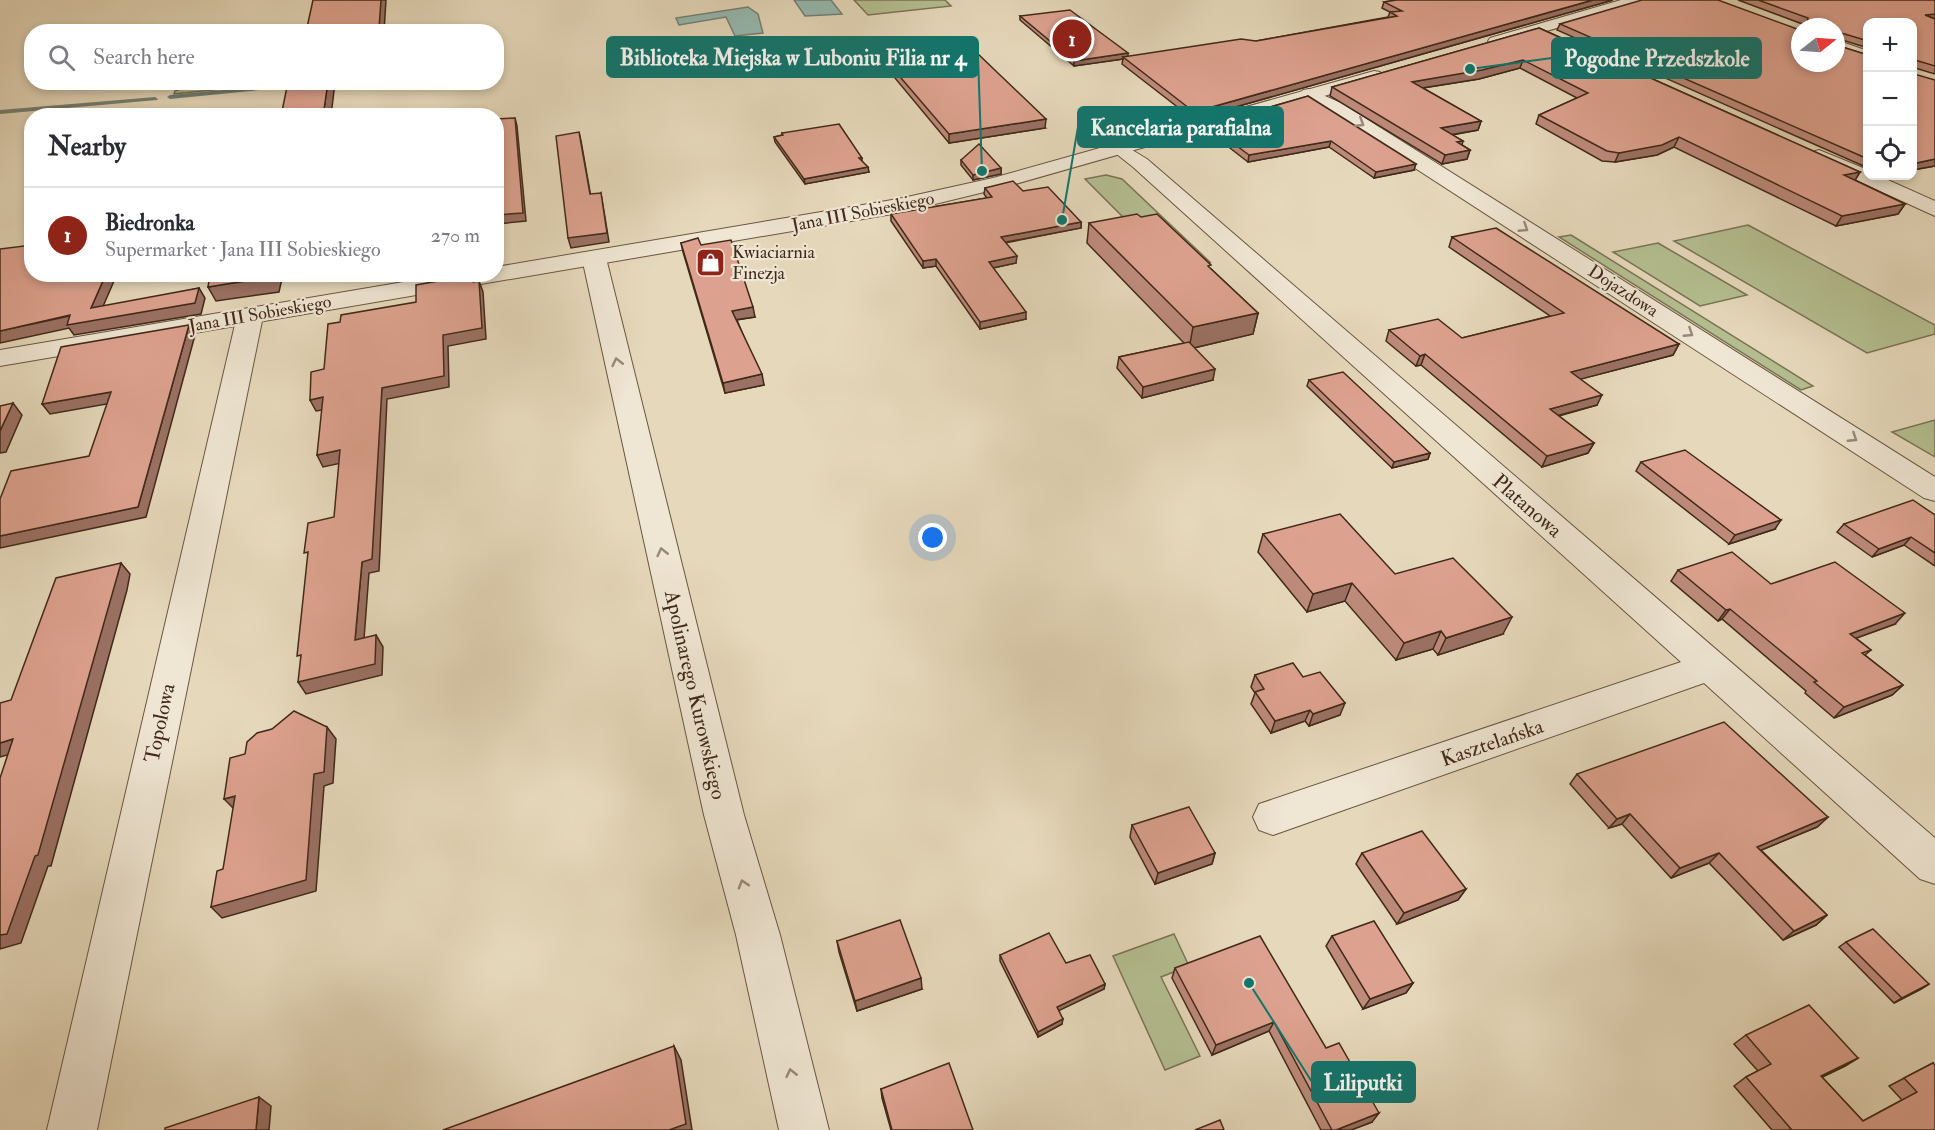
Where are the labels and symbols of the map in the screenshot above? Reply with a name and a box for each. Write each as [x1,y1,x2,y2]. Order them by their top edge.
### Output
pin: 1 [1052,16,1092,62]
north arrow [1791,18,1845,72]
callout: Biblioteka Miejska w Luboniu Filia nr 4 [607,37,978,77]
callout: Pogodne Przedszkole [1552,38,1761,78]
text: Biblioteka Miejska w Luboniu Filia nr 4 [620,44,968,72]
text: Pogodne Przedszkole [1564,45,1750,74]
callout: Kancelaria parafialna [1078,107,1283,147]
text: Kancelaria parafialna [1091,114,1272,143]
one-way arrow [1354,116,1364,128]
street label: Jana III Sobieskiego [789,187,936,237]
one-way arrow [1518,221,1529,232]
place label: Kwiaciarnia Finezja [732,241,816,285]
shop icon: Kwiaciarnia Finezja [695,246,727,278]
street label: Dojazdowa [1583,260,1663,323]
street label: Jana III Sobieskiego [186,290,334,338]
one-way arrow [1682,326,1693,337]
one-way arrow [612,357,625,367]
one-way arrow [1846,431,1857,442]
street label: Platanowa [1486,468,1568,544]
your location [918,523,947,552]
one-way arrow [656,547,669,557]
street label: Apolinarego Kurowskiego [658,587,732,802]
street label: Topolowa [138,681,182,765]
street label: Kasztelańska [1437,713,1547,773]
one-way arrow [738,879,750,890]
callout: Liliputki [1312,1062,1415,1102]
one-way arrow [785,1068,798,1078]
text: Liliputki [1323,1069,1403,1098]

